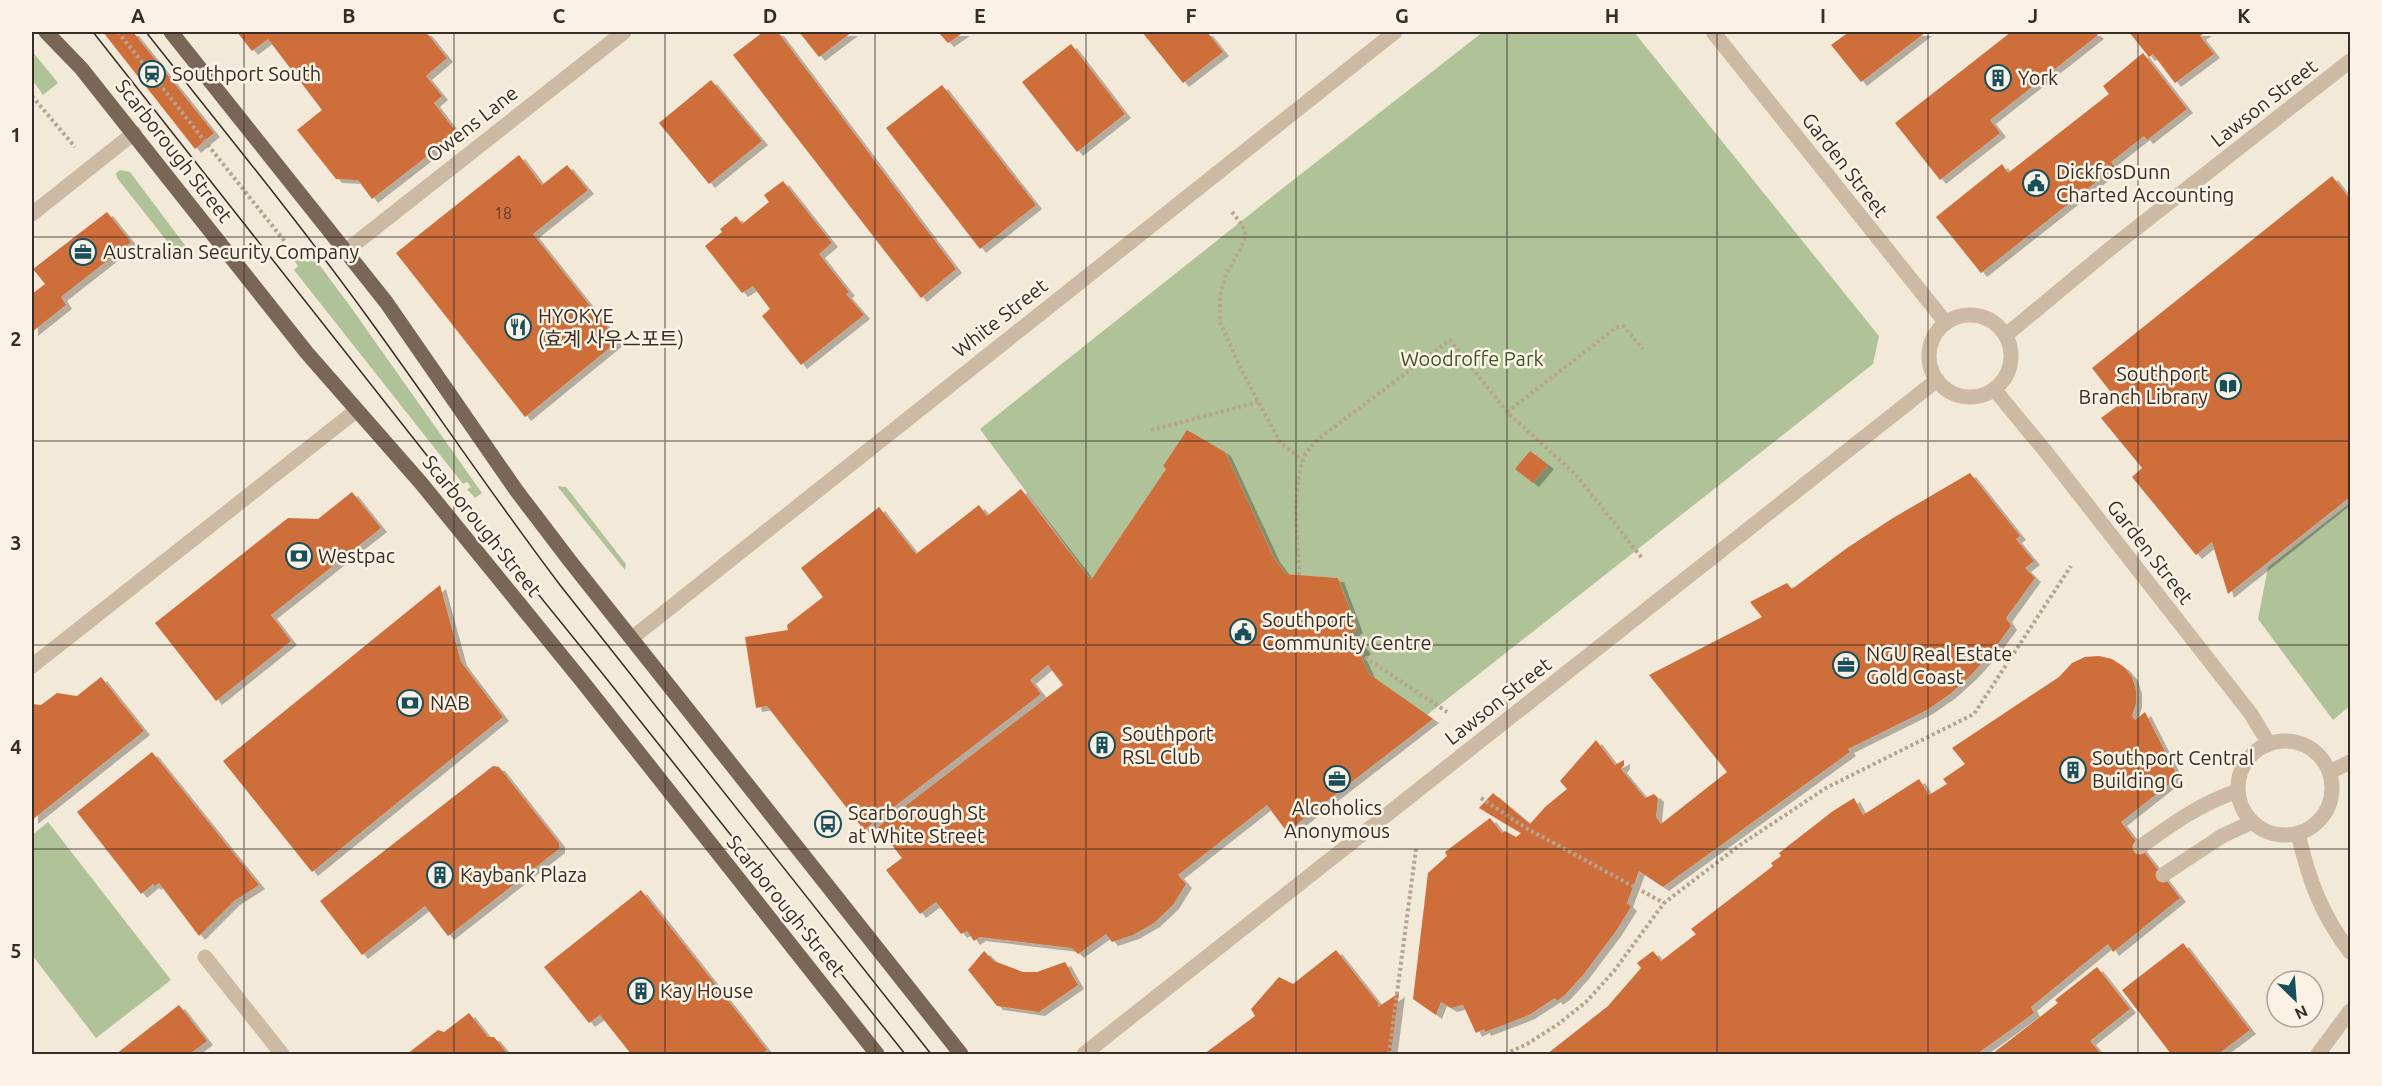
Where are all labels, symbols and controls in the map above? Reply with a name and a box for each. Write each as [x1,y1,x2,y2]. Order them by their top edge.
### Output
text: A [131,4,145,27]
text: B [342,4,356,27]
text: C [553,4,566,27]
text: D [763,4,777,27]
text: E [974,4,986,27]
text: F [1185,4,1197,27]
text: G [1395,4,1409,27]
text: H [1605,4,1619,27]
text: I [1820,4,1826,27]
text: J [2028,4,2038,27]
text: K [2237,4,2251,27]
street label: Lawson Street [2206,54,2321,151]
station icon: Southport South [137,59,167,89]
place label: Southport South [172,62,321,85]
building icon: York [1983,63,2013,93]
place label: York [2018,66,2058,89]
street label: Scarborough Street [111,75,237,227]
street label: Owens Lane [421,81,522,166]
street label: Garden Street [1798,108,1893,221]
text: 1 [10,123,22,146]
place label: DickfosDunn Charted Accounting [2056,160,2234,206]
public building icon: DickfosDunn Charted Accounting [2021,168,2051,198]
house number: 18 [494,204,512,222]
office icon: Australian Security Company [68,237,98,267]
place label: Australian Security Company [103,240,359,263]
street label: White Street [948,273,1052,362]
place label: HYOKYE (효계 사우스포트) [538,304,684,350]
restaurant icon: HYOKYE (효계 사우스포트) [503,312,533,342]
text: 2 [10,327,22,350]
park label: Woodroffe Park [1400,347,1544,370]
place label: Southport Branch Library [2079,362,2208,408]
library icon: Southport Branch Library [2213,371,2243,401]
street label: Scarborough Street [418,450,546,601]
street label: Garden Street [2103,495,2198,608]
text: 3 [10,531,22,554]
bank icon: Westpac [284,541,314,571]
place label: Westpac [318,544,395,567]
place label: Southport Community Centre [1262,608,1431,654]
public building icon: Southport Community Centre [1228,617,1258,647]
place label: NGU Real Estate Gold Coast [1866,642,2012,688]
office icon: NGU Real Estate Gold Coast [1831,650,1861,680]
street label: Lawson Street [1440,652,1555,749]
bank icon: NAB [395,688,425,718]
place label: NAB [430,691,470,714]
place label: Southport RSL Club [1122,722,1214,768]
building icon: Southport RSL Club [1087,730,1117,760]
text: 4 [10,735,22,758]
place label: Southport Central Building G [2092,746,2254,792]
building icon: Southport Central Building G [2058,755,2088,785]
office icon: Alcoholics Anonymous [1322,764,1352,794]
place label: Alcoholics Anonymous [1284,796,1390,842]
place label: Scarborough St at White Street [848,801,986,847]
bus stop icon: Scarborough St at White Street [813,809,843,839]
street label: Scarborough Street [722,830,850,981]
building icon: Kaybank Plaza [425,860,455,890]
place label: Kaybank Plaza [460,863,587,886]
text: 5 [10,939,22,962]
north arrow [2265,969,2325,1029]
building icon: Kay House [626,976,656,1006]
place label: Kay House [660,979,753,1002]
text: N [2292,1002,2311,1023]

